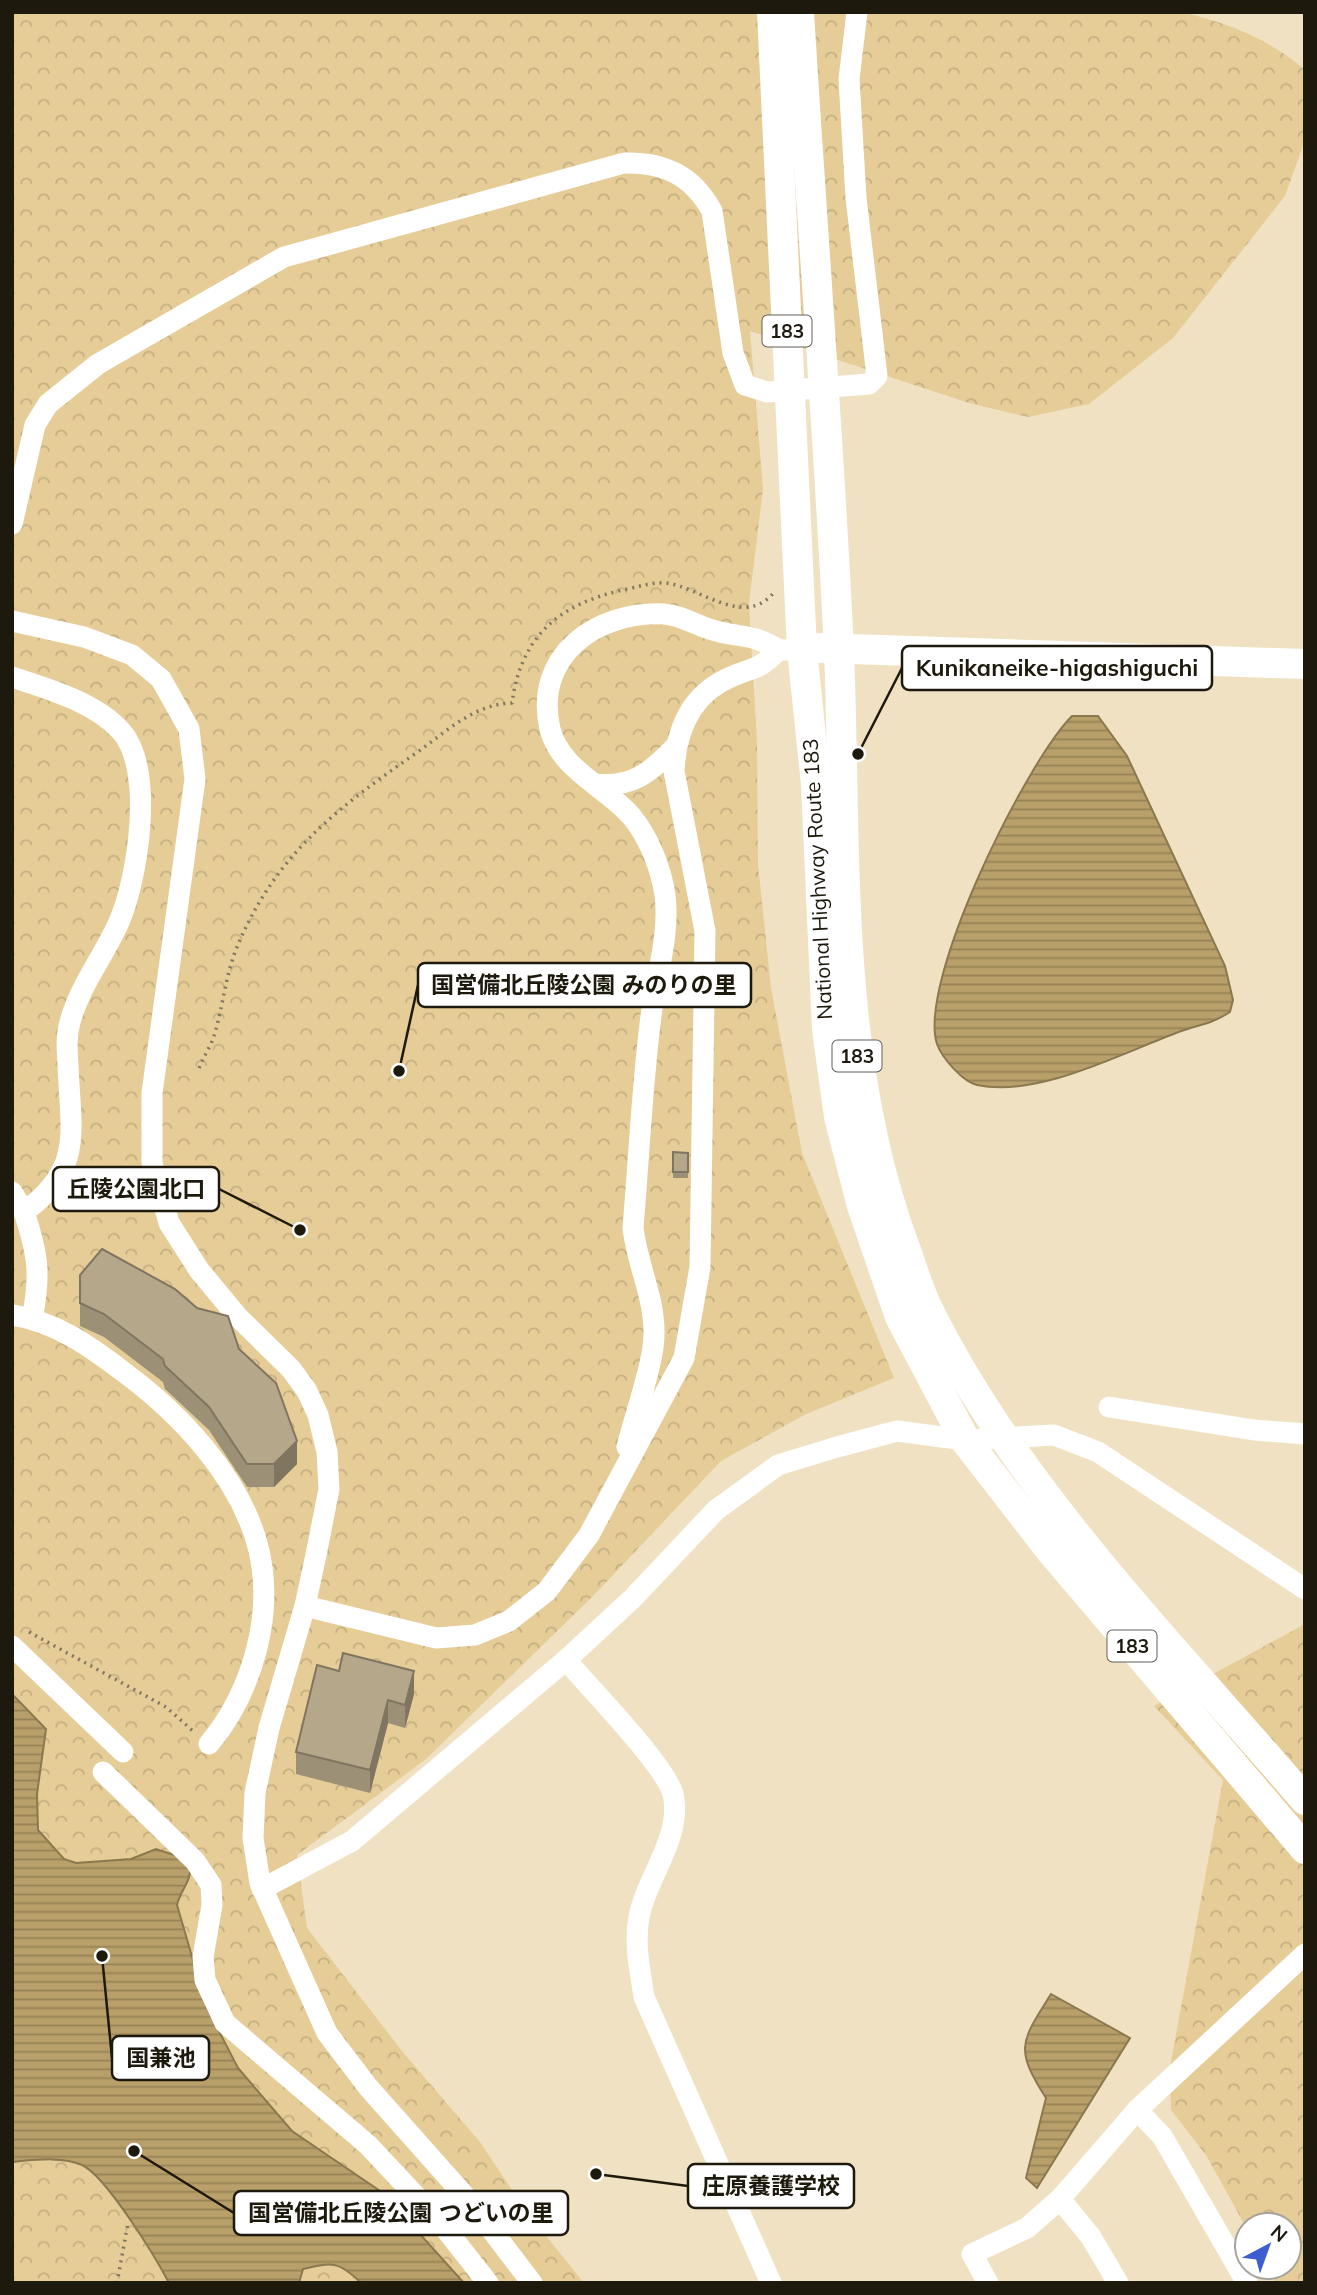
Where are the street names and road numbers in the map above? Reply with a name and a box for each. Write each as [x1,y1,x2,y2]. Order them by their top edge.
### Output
road number: 183 [762,316,812,346]
street label: National Highway Route 183 [797,738,837,1020]
road number: 183 [832,1040,882,1072]
road number: 183 [1108,1630,1156,1662]

